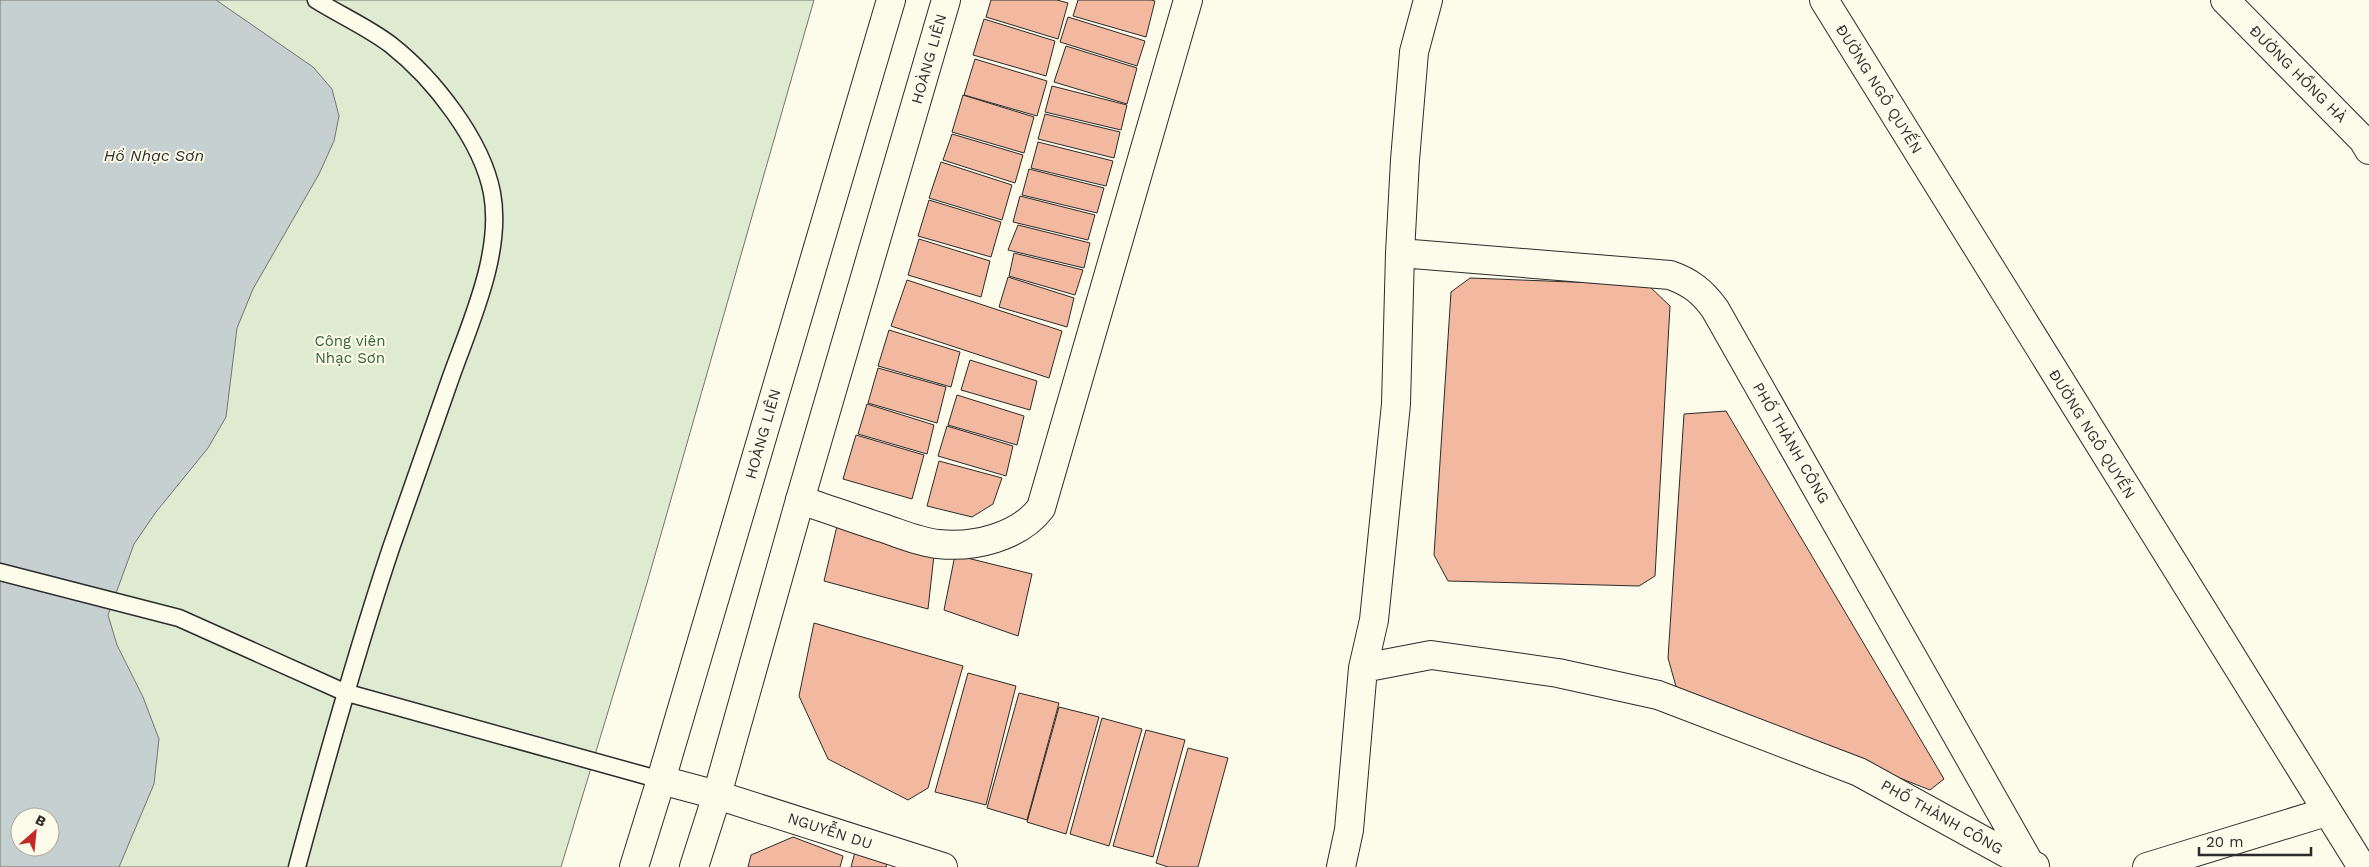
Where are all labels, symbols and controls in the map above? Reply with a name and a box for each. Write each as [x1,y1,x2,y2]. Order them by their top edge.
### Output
street label: HOÀNG LIÊN [908,12,950,106]
street label: ĐƯỜNG NGÔ QUYẾN [1832,20,1928,157]
street label: ĐƯỜNG HỒNG HÀ [2246,20,2352,126]
water label: Hồ Nhạc Sơn [104,146,204,165]
park label: Công viên Nhạc Sơn [314,332,386,367]
street label: ĐƯỜNG NGÔ QUYẾN [2045,365,2141,502]
street label: PHỐ THÀNH CÔNG [1749,378,1835,507]
street label: HOÀNG LIÊN [742,387,784,481]
street label: PHỐ THÀNH CÔNG [1878,774,2007,858]
street label: NGUYỄN DU [785,806,876,853]
north arrow [10,807,60,857]
text: B [33,811,49,830]
scale bar [2199,824,2312,856]
text: 20 m [2206,833,2244,851]

